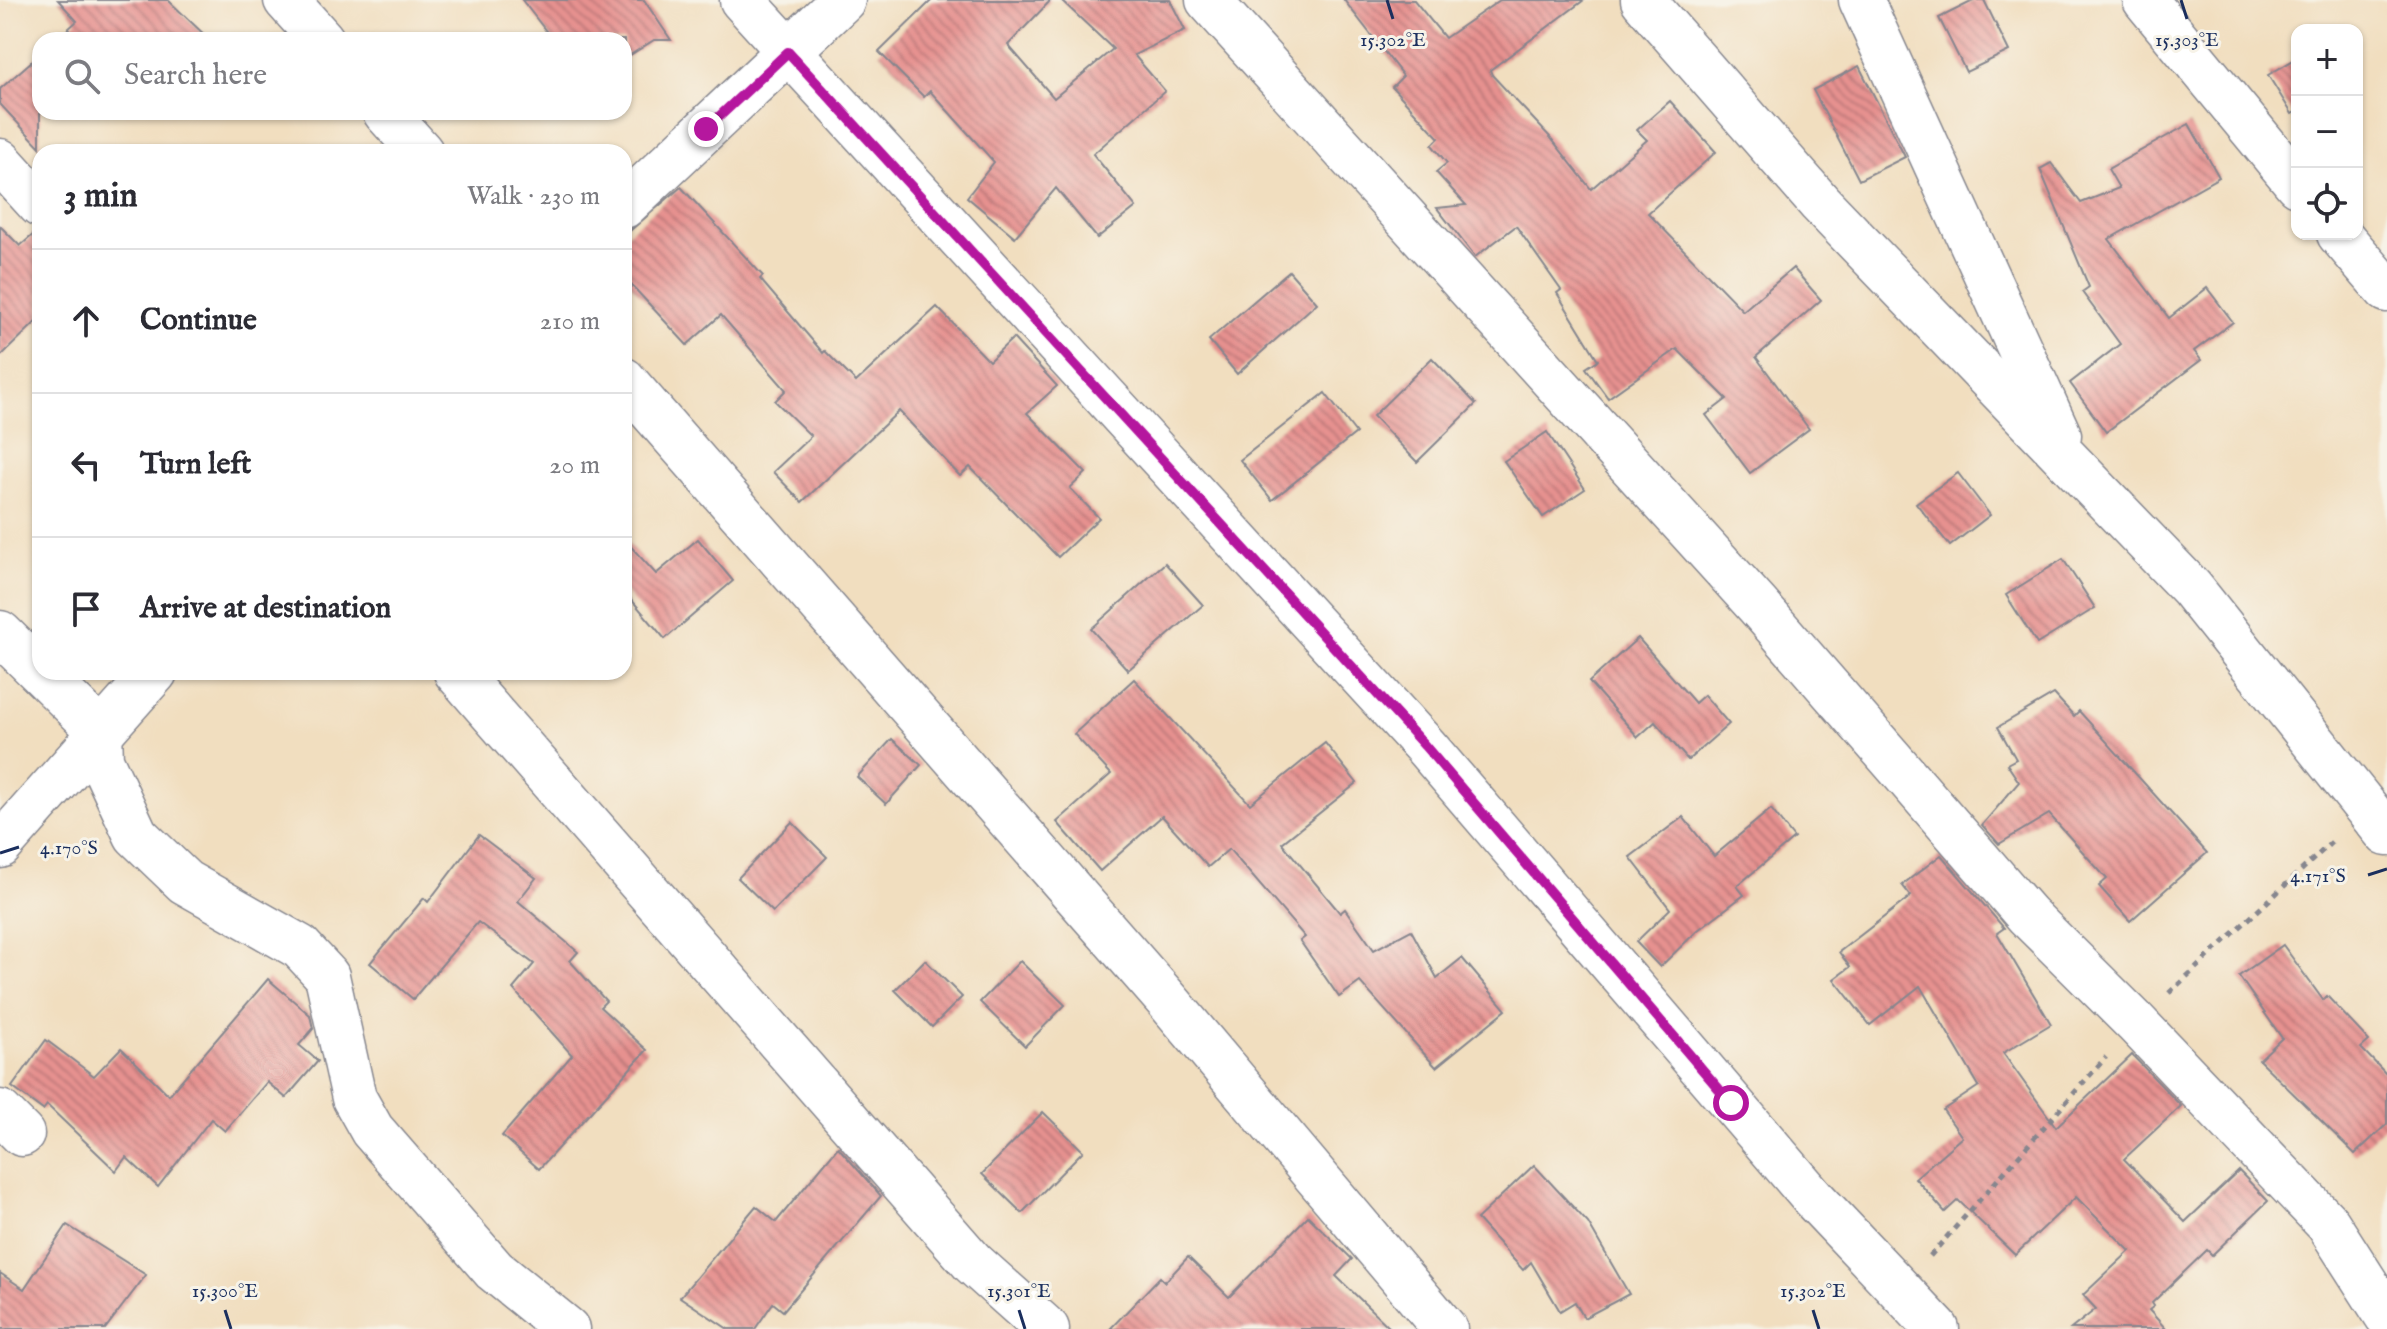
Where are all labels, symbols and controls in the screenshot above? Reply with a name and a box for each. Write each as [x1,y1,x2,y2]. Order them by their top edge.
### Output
map controls [2291,24,2363,240]
button: + [2291,24,2363,96]
text: 15.302°E [1360,28,1426,53]
text: 15.303°E [2155,28,2219,53]
search box [32,32,632,120]
icon: search [60,54,104,98]
text: Search here [124,57,267,95]
button: − [2291,96,2363,168]
route end [688,111,724,147]
button: locate [2291,168,2363,240]
text: 3 min [64,175,138,218]
text: Walk · 230 m [467,180,600,213]
icon: ahead [64,299,108,343]
text: Continue [140,302,257,340]
text: 210 m [540,305,600,338]
icon: left [64,443,108,487]
text: Turn left [140,446,251,484]
text: 20 m [549,449,600,482]
icon: arrive [64,587,108,631]
text: Arrive at destination [140,590,391,628]
text: 4.170°S [40,836,98,861]
text: 4.171°S [2290,864,2346,889]
route start [1713,1085,1749,1121]
text: 15.300°E [192,1279,258,1304]
text: 15.301°E [987,1279,1051,1304]
text: 15.302°E [1780,1279,1846,1304]

